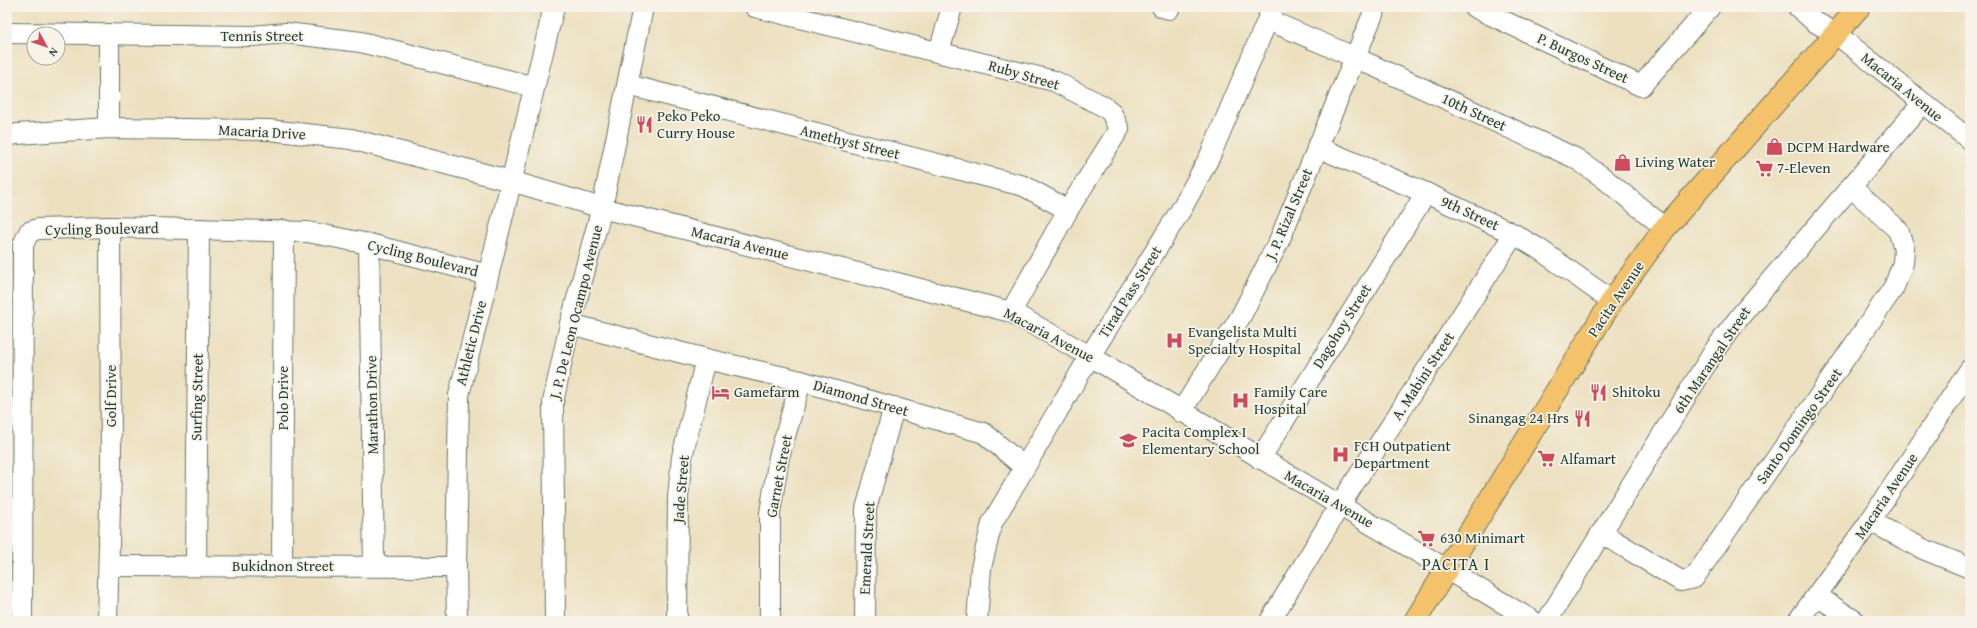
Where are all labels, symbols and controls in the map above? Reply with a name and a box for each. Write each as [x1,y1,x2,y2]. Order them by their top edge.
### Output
street label: Tennis Street [220,25,304,46]
north arrow [26,26,66,66]
street label: P. Burgos Street [1534,27,1633,88]
text: N [45,44,62,61]
street label: Macaria Avenue [1857,47,1948,126]
street label: Ruby Street [986,54,1063,95]
street label: 10th Street [1438,87,1511,136]
place label: Peko Peko Curry House [657,105,735,143]
restaurant icon: Peko Peko Curry House [634,115,654,135]
street label: Macaria Drive [218,119,306,144]
street label: Amethyst Street [798,119,903,164]
place label: DCPM Hardware [1787,136,1890,157]
shop icon: DCPM Hardware [1764,137,1784,157]
place label: Living Water [1635,151,1715,172]
shop icon: Living Water [1612,152,1632,172]
place label: 7-Eleven [1777,157,1831,178]
supermarket icon: 7-Eleven [1754,158,1774,178]
street label: J. P. Rizal Street [1259,164,1317,264]
street label: 9th Street [1438,190,1503,235]
street label: Cycling Boulevard [45,217,159,240]
street label: Macaria Avenue [689,220,791,265]
street label: J. P. De Leon Ocampo Avenue [543,223,607,403]
street label: Cycling Boulevard [366,234,481,281]
street label: Tirad Pass Street [1093,241,1167,342]
street label: Pacita Avenue [1582,256,1649,341]
street label: Dagohoy Street [1307,279,1376,372]
street label: Athletic Drive [450,298,491,388]
street label: 6th Marangal Street [1668,301,1756,417]
street label: Macaria Avenue [1000,302,1098,367]
place label: Evangelista Multi Specialty Hospital [1188,321,1301,359]
street label: A. Mabini Street [1386,327,1459,424]
hospital icon: Evangelista Multi Specialty Hospital [1165,331,1185,351]
street label: Surfing Street [185,352,208,441]
street label: Marathon Drive [360,355,383,455]
street label: Santo Domingo Street [1751,363,1847,488]
street label: Golf Drive [100,365,121,427]
street label: Polo Drive [272,366,293,430]
street label: Diamond Street [811,374,912,421]
place label: Gamefarm [734,381,800,402]
place label: Family Care Hospital [1254,381,1328,419]
place label: Shitoku [1612,381,1662,402]
hotel icon: Gamefarm [711,382,731,402]
restaurant icon: Shitoku [1589,382,1609,402]
hospital icon: Family Care Hospital [1231,391,1251,411]
place label: Sinangag 24 Hrs [1468,407,1569,428]
restaurant icon: Sinangag 24 Hrs [1572,408,1592,428]
place label: Pacita Complex Ⅰ Elementary School [1142,421,1260,459]
school or university icon: Pacita Complex Ⅰ Elementary School [1119,431,1139,451]
street label: Garnet Street [760,432,797,519]
place label: FCH Outpatient Department [1354,435,1451,473]
hospital icon: FCH Outpatient Department [1331,445,1351,465]
place label: Alfamart [1560,448,1617,469]
street label: Macaria Avenue [1849,448,1922,543]
supermarket icon: Alfamart [1537,449,1557,469]
street label: Jade Street [667,453,694,526]
street label: Macaria Avenue [1281,464,1378,533]
street label: Emerald Street [854,500,879,595]
place label: 630 Minimart [1440,527,1526,548]
supermarket icon: 630 Minimart [1417,528,1437,548]
district label: PACITA I [1422,551,1490,576]
street label: Bukidnon Street [232,555,335,576]

